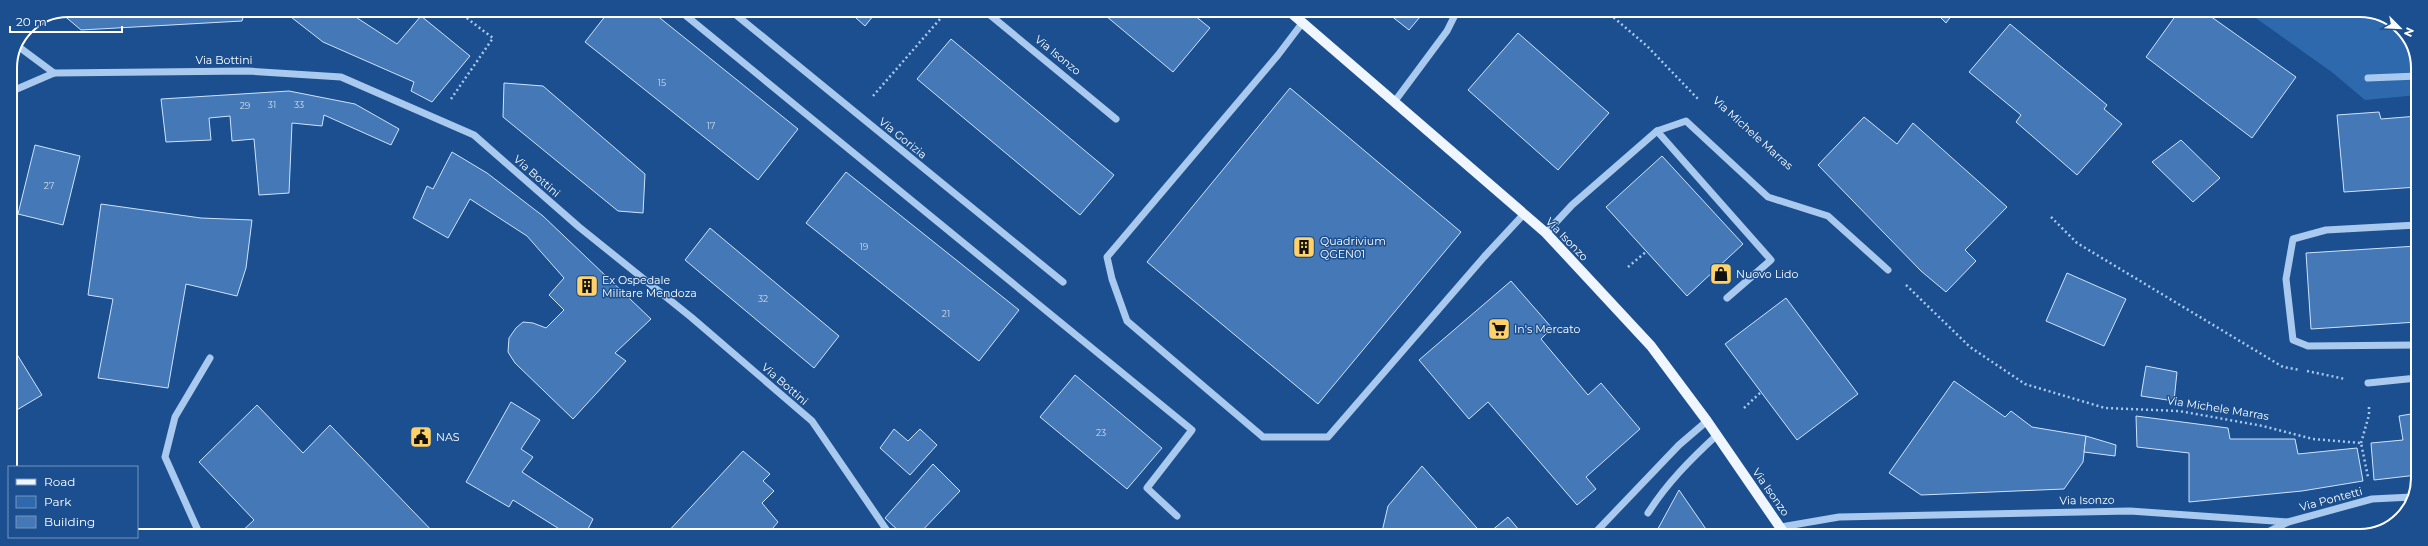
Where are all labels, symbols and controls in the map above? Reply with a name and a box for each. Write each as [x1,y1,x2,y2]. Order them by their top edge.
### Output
scale bar [10,8,122,34]
north arrow [2380,8,2420,48]
text: 20 m [16,14,47,29]
text: N [2401,25,2417,39]
street label: Via Isonzo [1032,32,1084,78]
street label: Via Bottini [195,53,253,67]
house number: 15 [658,77,666,88]
street label: Via Michele Marras [1710,93,1796,173]
house number: 31 [268,99,276,110]
house number: 33 [294,99,304,110]
house number: 29 [240,100,251,111]
street label: Via Gorizia [876,114,930,162]
house number: 17 [707,120,715,131]
street label: Via Bottini [511,152,563,200]
house number: 27 [44,180,54,191]
street label: Via Isonzo [1543,214,1591,264]
building icon: Quadrivium QGEN01 [1291,234,1317,260]
place label: Quadrivium QGEN01 [1320,234,1386,261]
house number: 19 [860,241,869,252]
shop icon: Nuovo Lido [1708,261,1734,287]
place label: Nuovo Lido [1736,267,1799,281]
building icon: Ex Ospedale Militare Mendoza [574,273,600,299]
place label: Ex Ospedale Militare Mendoza [602,273,697,300]
house number: 32 [758,293,768,304]
house number: 21 [942,308,950,319]
supermarket icon: In's Mercato [1486,316,1512,342]
place label: In's Mercato [1514,322,1581,336]
street label: Via Bottini [759,360,811,408]
street label: Via Michele Marras [2166,393,2271,423]
public building icon: NAS [408,424,434,450]
house number: 23 [1096,427,1106,438]
place label: NAS [436,430,460,444]
street label: Via Isonzo [1749,465,1793,519]
legend [8,466,138,538]
text: Road [44,474,75,489]
street label: Via Pontetti [2298,484,2364,514]
street label: Via Isonzo [2059,493,2115,507]
text: Park [44,494,72,509]
text: Building [44,514,95,529]

